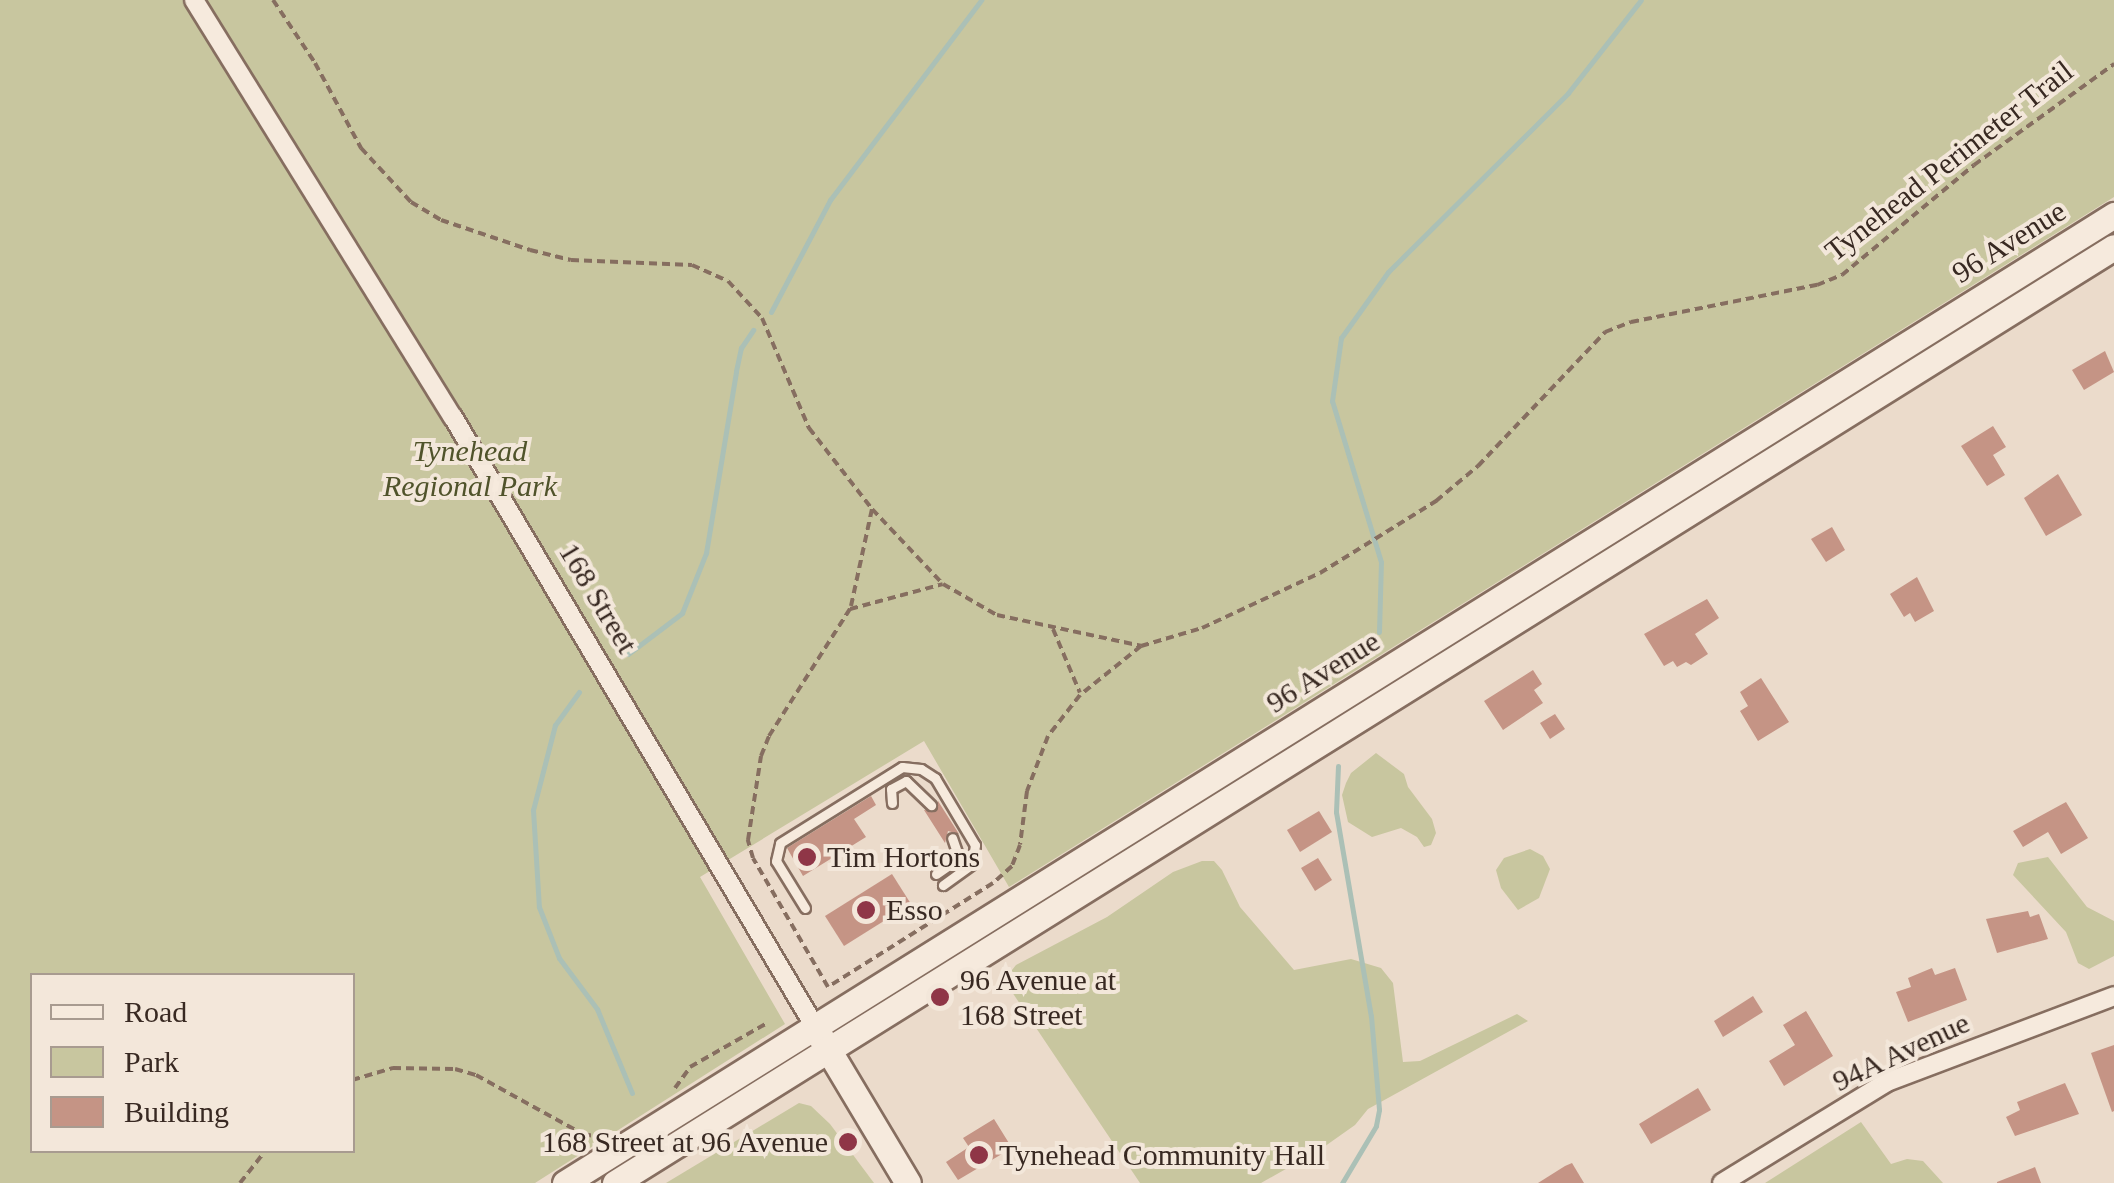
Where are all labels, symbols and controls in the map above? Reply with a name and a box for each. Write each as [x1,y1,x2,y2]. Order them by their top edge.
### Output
street label: Tynehead Perimeter Trail [1818,53,2080,269]
street label: 96 Avenue [1945,193,2073,291]
park label: Tynehead Regional Park [383,433,557,504]
street label: 168 Street [551,536,645,660]
street label: 96 Avenue [1259,623,1387,721]
place label: Tim Hortons [827,839,980,875]
marker: Tim Hortons [796,846,818,868]
place label: Esso [886,892,943,928]
marker: Esso [855,899,877,921]
place label: 96 Avenue at 168 Street [960,962,1118,1032]
legend [30,973,355,1153]
marker: 96 Avenue at 168 Street [929,986,951,1008]
text: Road [124,995,187,1028]
street label: 94A Avenue [1825,1004,1977,1100]
text: Park [124,1045,179,1078]
text: Building [124,1095,229,1128]
place label: 168 Street at 96 Avenue [540,1124,828,1160]
marker: 168 Street at 96 Avenue [837,1131,859,1153]
place label: Tynehead Community Hall [999,1137,1325,1173]
marker: Tynehead Community Hall [968,1144,990,1166]

